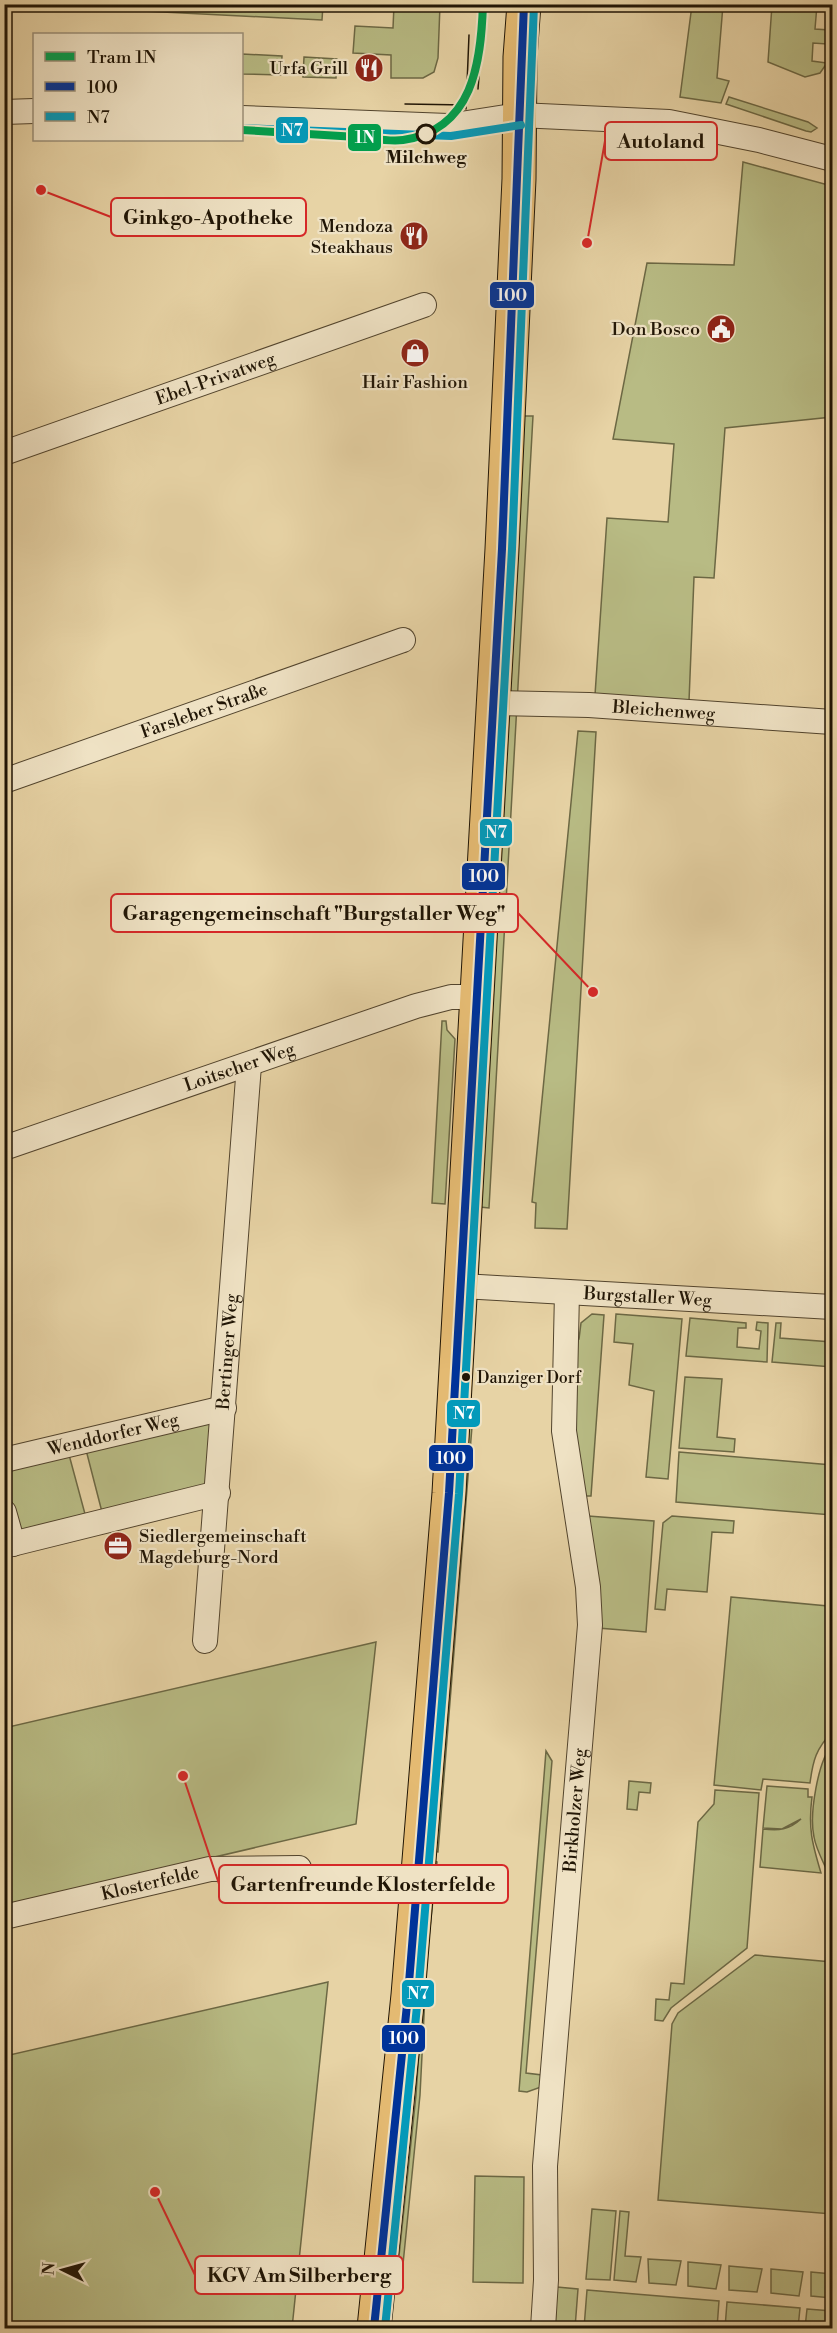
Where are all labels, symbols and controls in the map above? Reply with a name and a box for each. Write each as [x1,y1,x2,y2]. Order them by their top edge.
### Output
legend [33,33,243,141]
text: Tram 1N [87,46,157,69]
restaurant icon: Urfa Grill [353,52,385,84]
place label: Urfa Grill [270,57,349,80]
text: 100 [87,76,118,99]
text: N7 [87,106,109,129]
line badge: N7 [275,116,309,144]
text: N7 [281,121,304,141]
callout: Autoland [605,122,717,160]
line badge: 1N [347,123,382,152]
marker: Milchweg [416,124,436,144]
text: 1N [355,128,376,148]
text: Autoland [616,130,705,155]
place label: Milchweg [386,146,467,169]
callout: Ginkgo-Apotheke [111,198,306,236]
text: Ginkgo-Apotheke [123,206,293,231]
place label: Mendoza Steakhaus [311,215,394,259]
restaurant icon: Mendoza Steakhaus [398,220,430,252]
line badge: 100 [489,281,535,309]
text: 100 [497,286,527,306]
public building icon: Don Bosco [705,313,737,345]
place label: Don Bosco [612,318,700,341]
shop icon: Hair Fashion [399,337,431,369]
street label: Ebel-Privatweg [152,347,279,411]
place label: Hair Fashion [362,371,468,394]
street label: Farsleber Straße [137,678,271,744]
street label: Bleichenweg [610,696,717,726]
line badge: N7 [479,818,513,847]
text: N7 [485,823,508,843]
line badge: 100 [461,862,506,891]
text: 100 [469,867,499,887]
callout: Garagengemeinschaft "Burgstaller Weg" [111,894,518,932]
text: Garagengemeinschaft "Burgstaller Weg" [122,902,506,927]
street label: Loitscher Weg [181,1037,299,1097]
street label: Burgstaller Weg [582,1282,713,1312]
street label: Bertinger Weg [212,1292,244,1412]
place label: Danziger Dorf [477,1368,582,1388]
marker: Danziger Dorf [460,1371,472,1383]
line badge: N7 [446,1399,481,1428]
text: N7 [453,1404,476,1424]
street label: Wenddorfer Weg [44,1408,182,1462]
line badge: 100 [428,1444,474,1472]
text: 100 [436,1449,466,1469]
place label: Siedlergemeinschaft Magdeburg-Nord [139,1525,307,1569]
office icon: Siedlergemeinschaft Magdeburg-Nord [102,1530,134,1562]
street label: Birkholzer Weg [558,1747,592,1874]
street label: Klosterfelde [99,1861,202,1906]
callout: Gartenfreunde Klosterfelde [219,1865,508,1903]
text: Gartenfreunde Klosterfelde [230,1873,496,1898]
line badge: N7 [401,1979,435,2008]
text: N7 [407,1984,430,2004]
line badge: 100 [381,2024,426,2053]
text: 100 [389,2029,419,2049]
north arrow [33,2240,93,2300]
callout: KGV Am Silberberg [195,2256,403,2294]
text: N [39,2261,60,2276]
text: KGV Am Silberberg [207,2264,392,2289]

